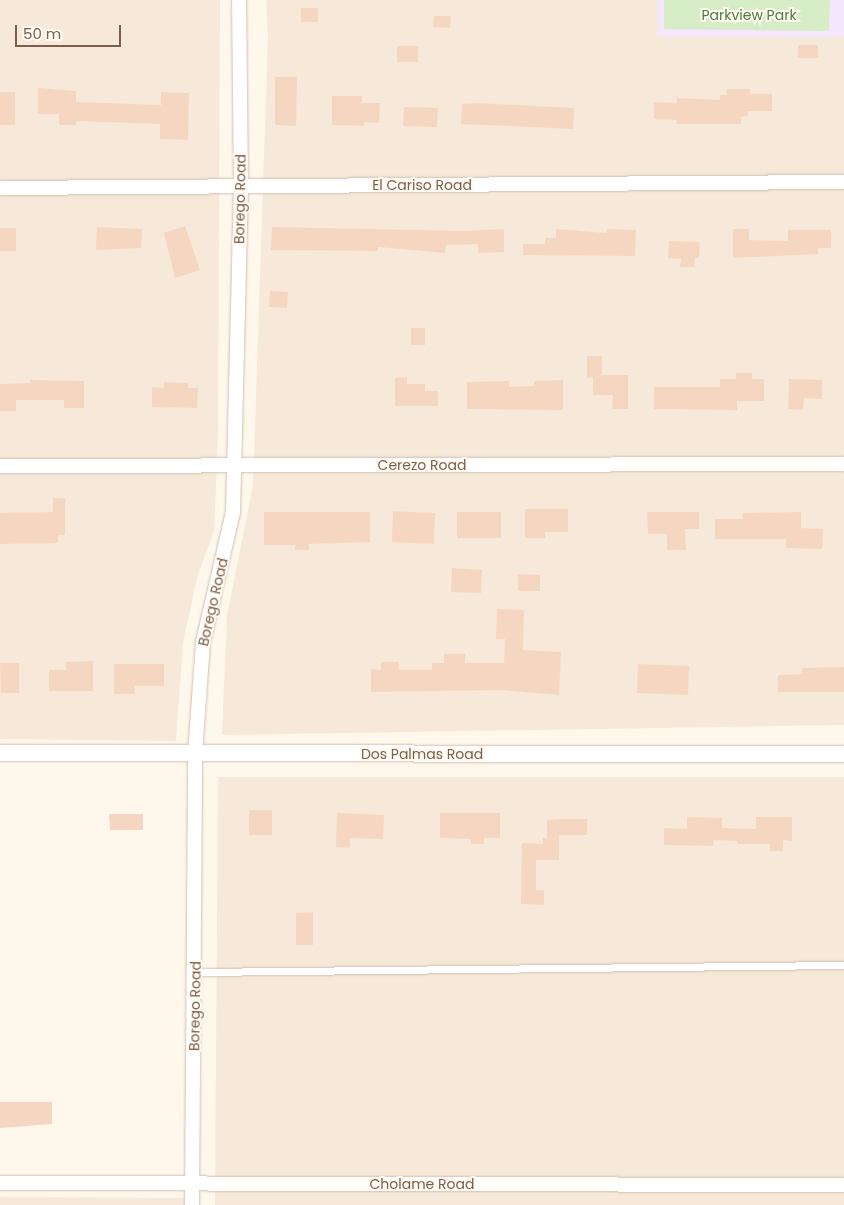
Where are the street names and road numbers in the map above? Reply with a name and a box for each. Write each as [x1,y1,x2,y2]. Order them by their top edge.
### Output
street label: Borego Road [231,154,249,244]
street label: El Cariso Road [372,177,472,193]
street label: Cerezo Road [378,457,466,473]
street label: Borego Road [195,556,231,648]
street label: Dos Palmas Road [361,746,483,762]
street label: Borego Road [186,961,204,1051]
street label: Cholame Road [370,1176,474,1192]

